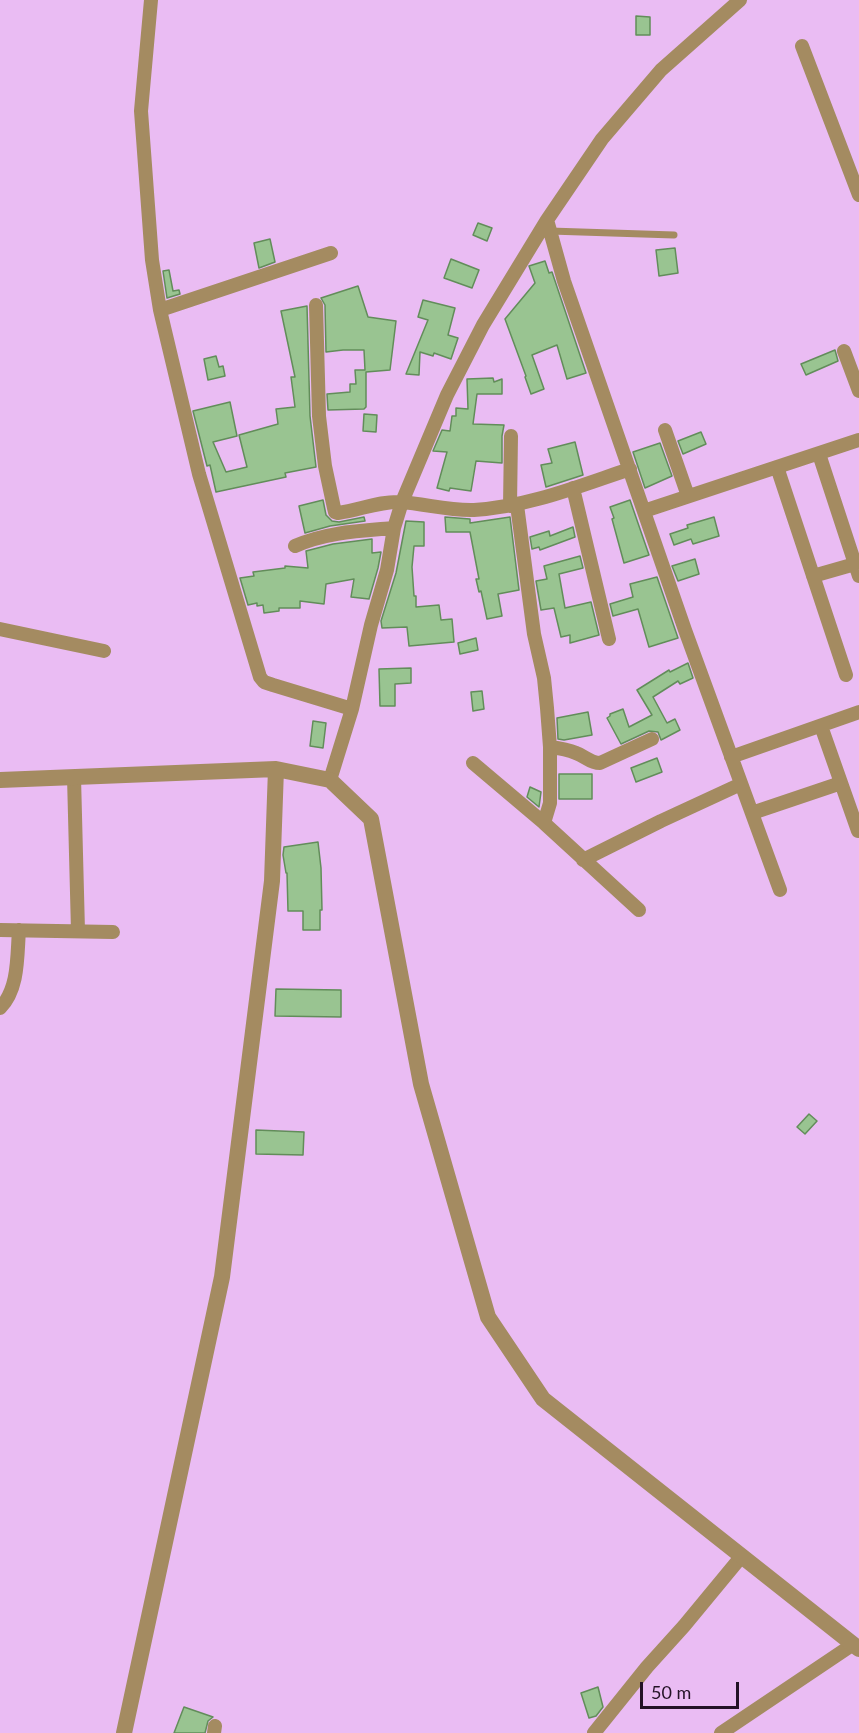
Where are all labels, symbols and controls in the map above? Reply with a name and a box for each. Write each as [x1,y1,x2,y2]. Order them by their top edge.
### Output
scale bar [643,1670,742,1708]
text: 50 m [651,1681,691,1703]

